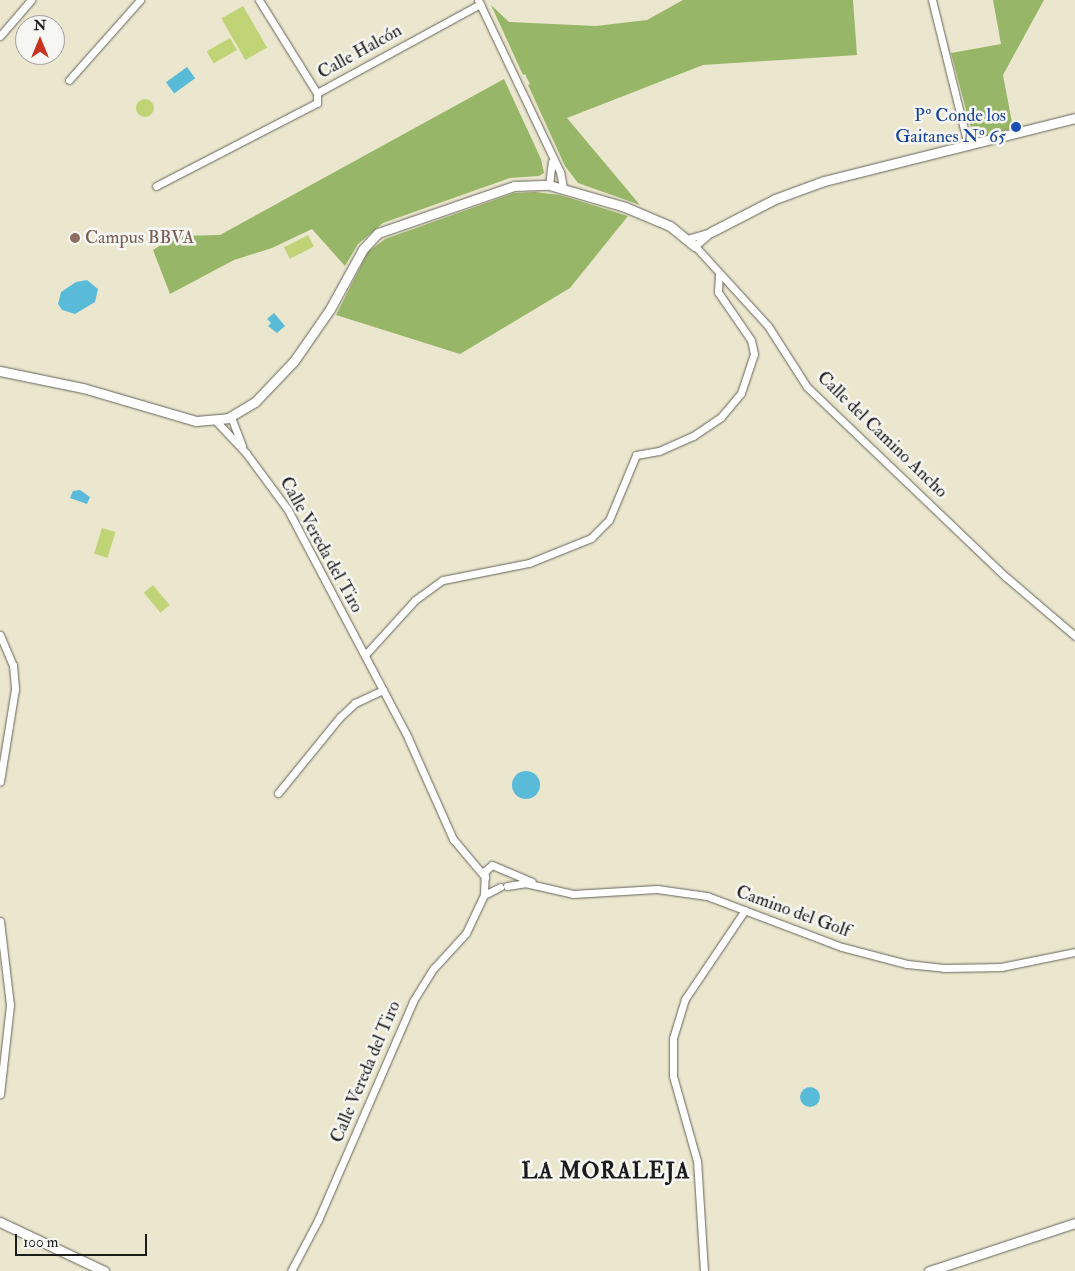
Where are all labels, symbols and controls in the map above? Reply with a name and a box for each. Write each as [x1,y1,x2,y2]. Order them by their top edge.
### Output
north arrow [15,15,65,65]
text: N [34,17,46,34]
street label: Calle Halcón [314,20,406,84]
place label: Pº Conde los Gaitanes Nº 65 [895,106,1006,148]
marker: Pº Conde los Gaitanes Nº 65 [1010,121,1022,133]
place label: Campus BBVA [85,227,194,249]
marker: Campus BBVA [69,232,81,244]
street label: Calle del Camino Ancho [812,367,952,503]
street label: Calle Vereda del Tiro [275,473,367,617]
street label: Camino del Golf [733,881,853,943]
street label: Calle Vereda del Tiro [326,998,406,1146]
district label: LA MORALEJA [520,1159,692,1185]
scale bar [18,1224,150,1256]
text: 100 m [23,1233,58,1252]

